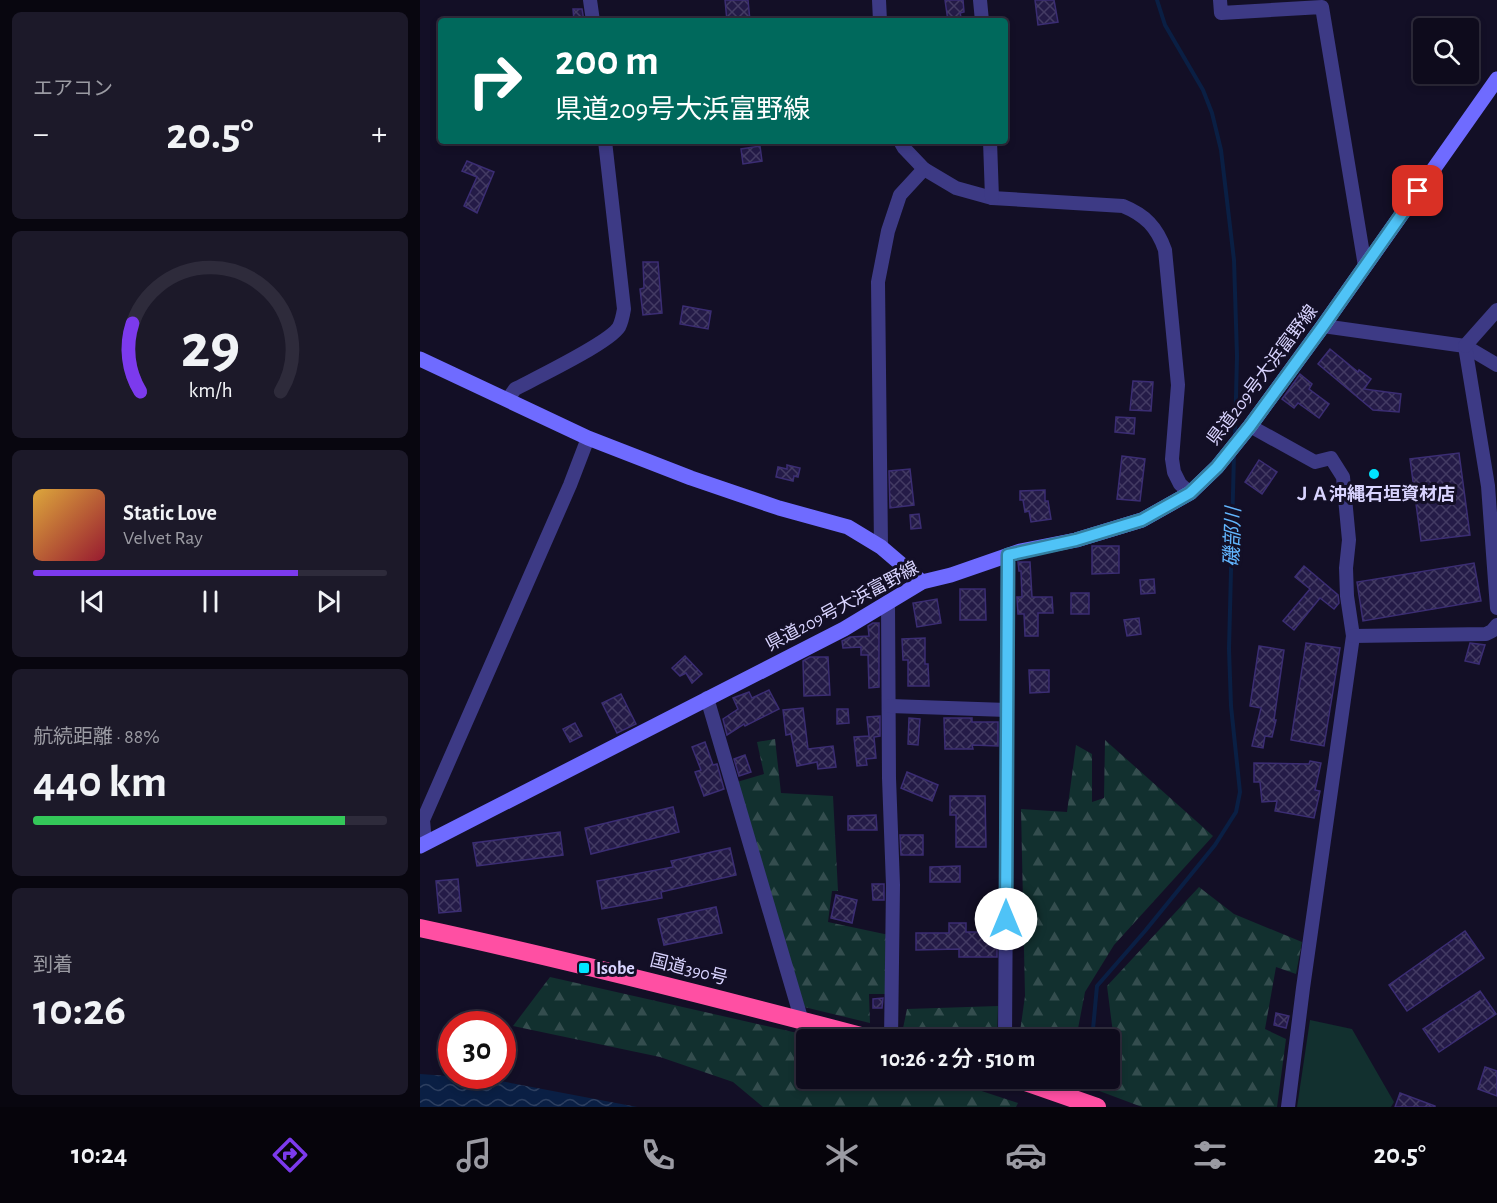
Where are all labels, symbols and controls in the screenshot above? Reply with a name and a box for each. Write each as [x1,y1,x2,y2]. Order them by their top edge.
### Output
map controls [1413,18,1479,84]
button: search [1413,18,1479,84]
text: 200 m [555,40,659,82]
icon: right [456,42,534,120]
text: エアコン [33,79,113,99]
text: 県道209号大浜富野線 [555,96,810,123]
text: 20.5° [166,112,254,157]
text: − [33,118,49,151]
text: + [371,118,387,151]
pin [1392,165,1443,216]
icon: arrive [1401,174,1434,207]
street label: 県道209号大浜富野線 [1203,301,1321,449]
text: 29 [180,316,240,378]
text: km/h [188,380,232,401]
marker: ＪＡ沖縄石垣資材店 [1367,467,1381,481]
place label: ＪＡ沖縄石垣資材店 [1293,484,1455,504]
text: Static Love [123,502,217,524]
water label: 磯部川 [1221,505,1244,567]
text: Velvet Ray [123,528,203,548]
street label: 県道209号大浜富野線 [762,557,922,655]
icon: previous [76,585,109,618]
icon: pause [194,585,227,618]
icon: next [312,585,345,618]
text: 航続距離 · 88% [33,727,160,747]
text: 440 km [33,760,167,805]
position arrow [974,887,1038,951]
street label: 国道390号 [648,950,730,988]
text: 到着 [33,955,73,975]
place label: Isobe [596,960,635,978]
marker: Isobe [577,961,591,975]
text: 10:26 [33,988,126,1033]
speed limit sign: 30 [438,1011,516,1089]
text: 10:26 · 2 分 · 510 m [881,1048,1035,1070]
icon: directions [269,1134,311,1176]
icon: music [453,1134,495,1176]
icon: phone [637,1134,679,1176]
icon: climate [821,1134,863,1176]
icon: car [1005,1134,1047,1176]
icon: filters [1189,1134,1231,1176]
text: 10:24 [71,1141,127,1168]
text: 20.5° [1373,1141,1426,1168]

